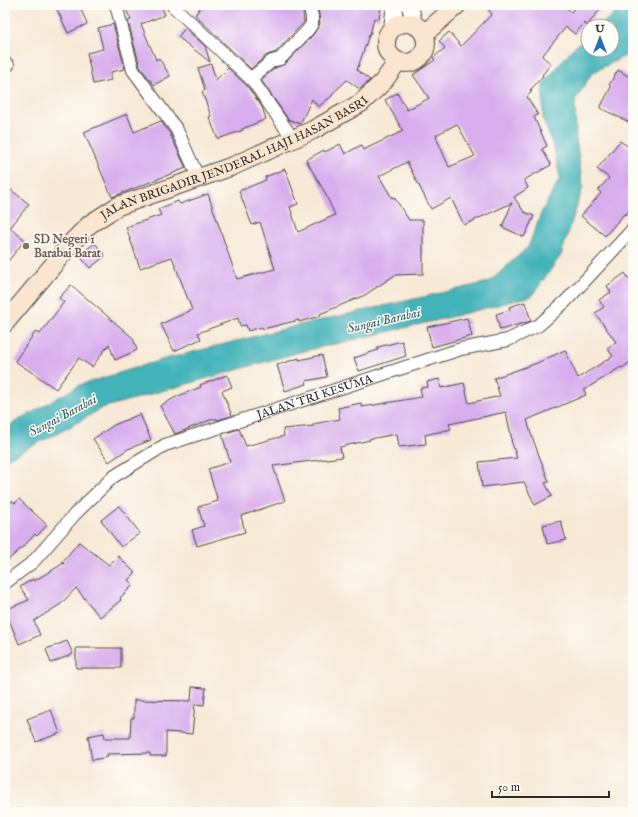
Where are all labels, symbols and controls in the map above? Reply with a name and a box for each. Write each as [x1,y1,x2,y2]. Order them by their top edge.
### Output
north arrow [580,18,620,58]
text: U [594,22,605,36]
street label: JALAN BRIGADIR JENDERAL HAJI HASAN BASRI [96,93,371,225]
place label: SD Negeri 1 Barabai Barat [34,232,102,261]
marker: SD Negeri 1 Barabai Barat [21,241,31,251]
water label: Sungai Barabai [346,304,424,339]
street label: JALAN TRI KESUMA [253,370,375,424]
water label: Sungai Barabai [26,390,101,442]
scale bar [492,773,609,799]
text: 50 m [498,780,520,795]

